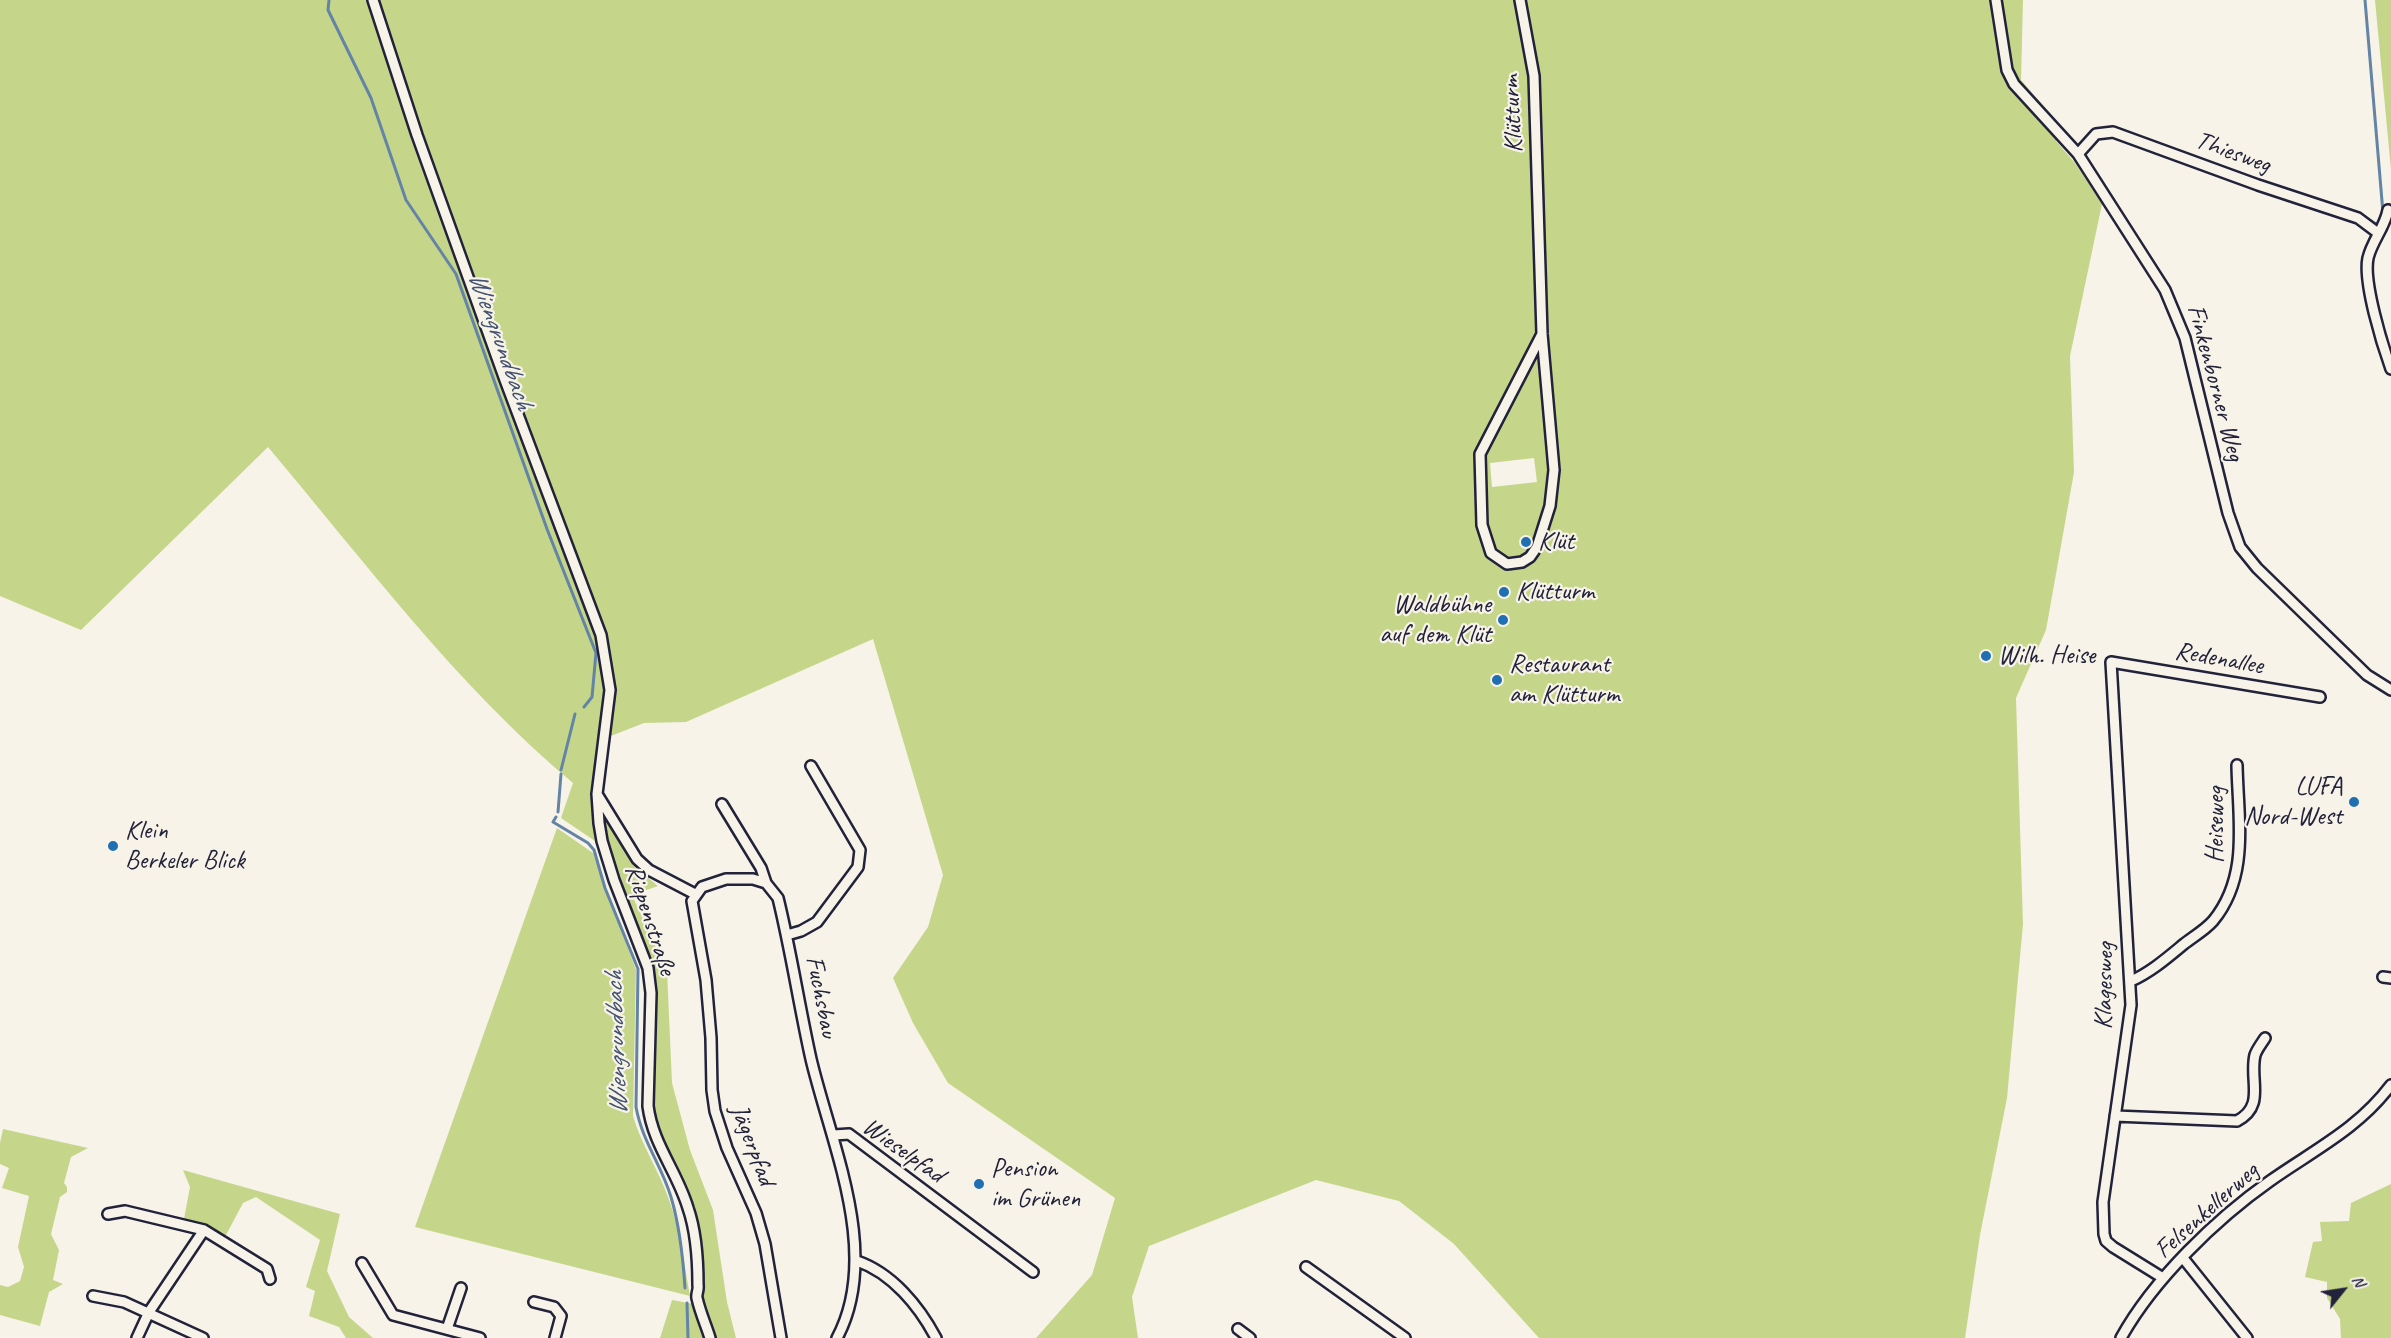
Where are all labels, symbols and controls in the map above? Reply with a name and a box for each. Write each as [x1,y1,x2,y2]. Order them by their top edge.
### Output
street label: Klütturm [1495,74,1531,154]
street label: Thiesweg [2191,125,2275,181]
water label: Wiengrundbach [460,268,540,414]
street label: Finkenborner Weg [2179,301,2251,465]
place label: Klüt [1538,526,1574,558]
marker: Klüt [1519,535,1533,549]
place label: Klütturm [1516,576,1594,608]
marker: Klütturm [1497,585,1511,599]
place label: Waldbühne auf dem Klüt [1379,589,1491,650]
marker: Waldbühne auf dem Klüt [1496,613,1510,627]
street label: Redenallee [2173,636,2265,682]
place label: Wilh. Heise [1998,640,2095,672]
place label: Restaurant am Klütturm [1509,649,1619,710]
marker: Wilh. Heise [1979,649,1993,663]
marker: Restaurant am Klütturm [1490,673,1504,687]
place label: LUFA Nord-West [2244,771,2342,832]
street label: Heiseweg [2200,787,2232,863]
marker: LUFA Nord-West [2347,795,2361,809]
place label: Klein Berkeler Blick [125,815,244,876]
marker: Klein Berkeler Blick [106,839,120,853]
street label: Riepenstraße [618,861,682,979]
street label: Klagesweg [2089,942,2121,1030]
street label: Fuchsbau [798,954,844,1040]
water label: Wiengrundbach [598,971,636,1115]
street label: Jägerpfad [722,1100,782,1190]
street label: Wieselpfad [856,1111,950,1191]
place label: Pension im Grünen [991,1153,1080,1214]
street label: Felsenkellerweg [2149,1156,2265,1266]
marker: Pension im Grünen [972,1177,986,1191]
north arrow [2313,1260,2373,1320]
text: N [2347,1272,2370,1290]

